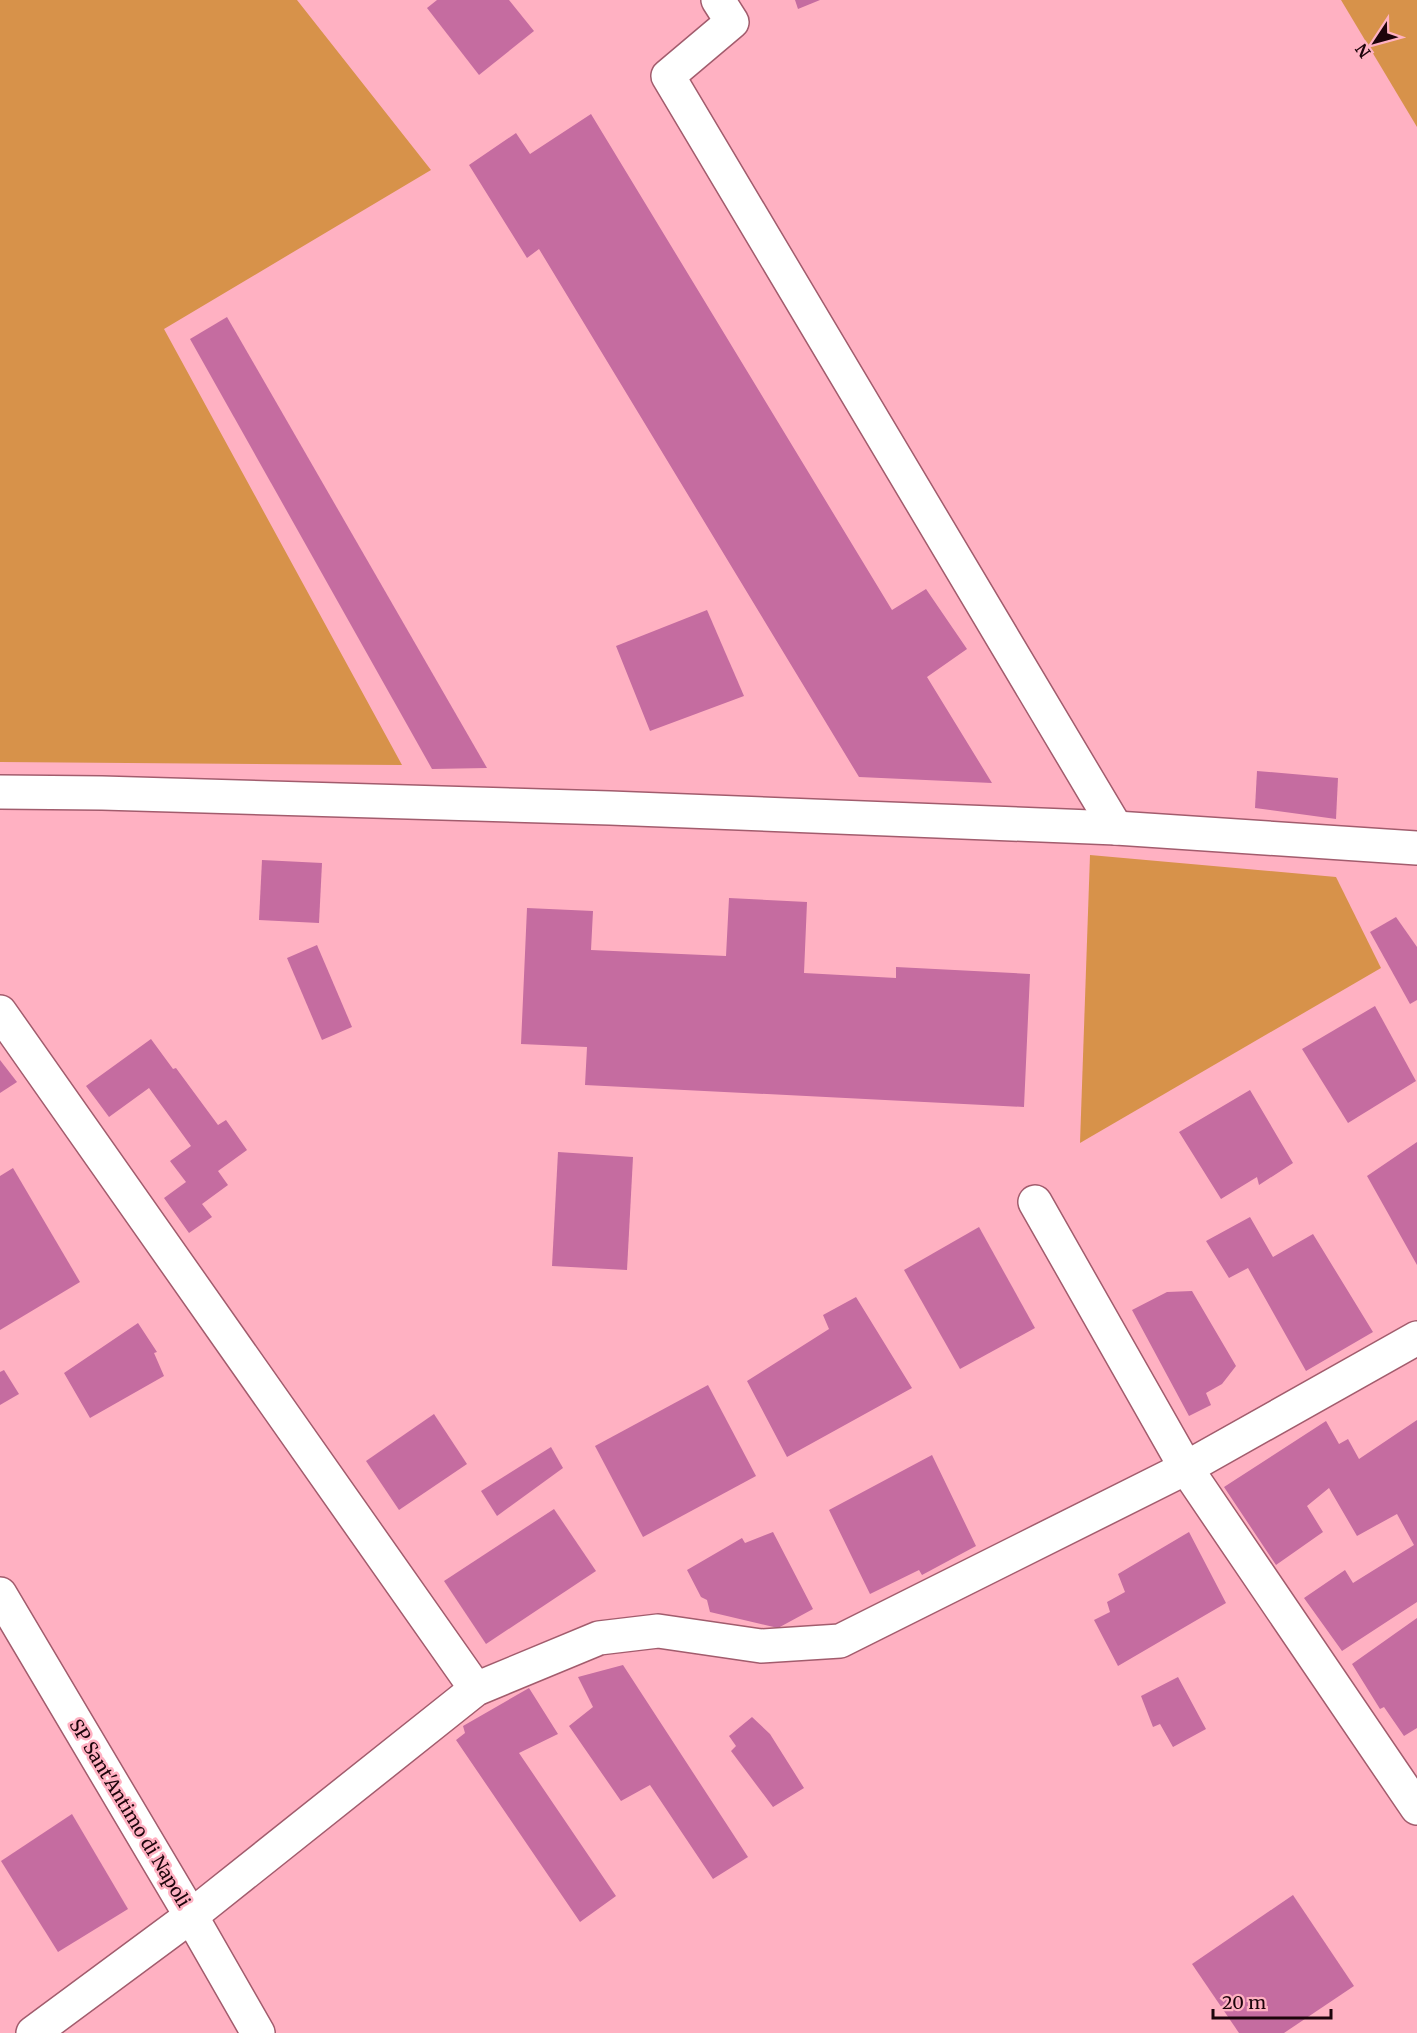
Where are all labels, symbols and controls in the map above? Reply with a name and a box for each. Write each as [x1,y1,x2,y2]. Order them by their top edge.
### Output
north arrow [1345,12,1405,72]
text: N [1351,40,1375,62]
street label: SP Sant'Antimo di Napoli [65,1715,195,1912]
scale bar [1213,1982,1332,2020]
text: 20 m [1222,1991,1266,2014]

